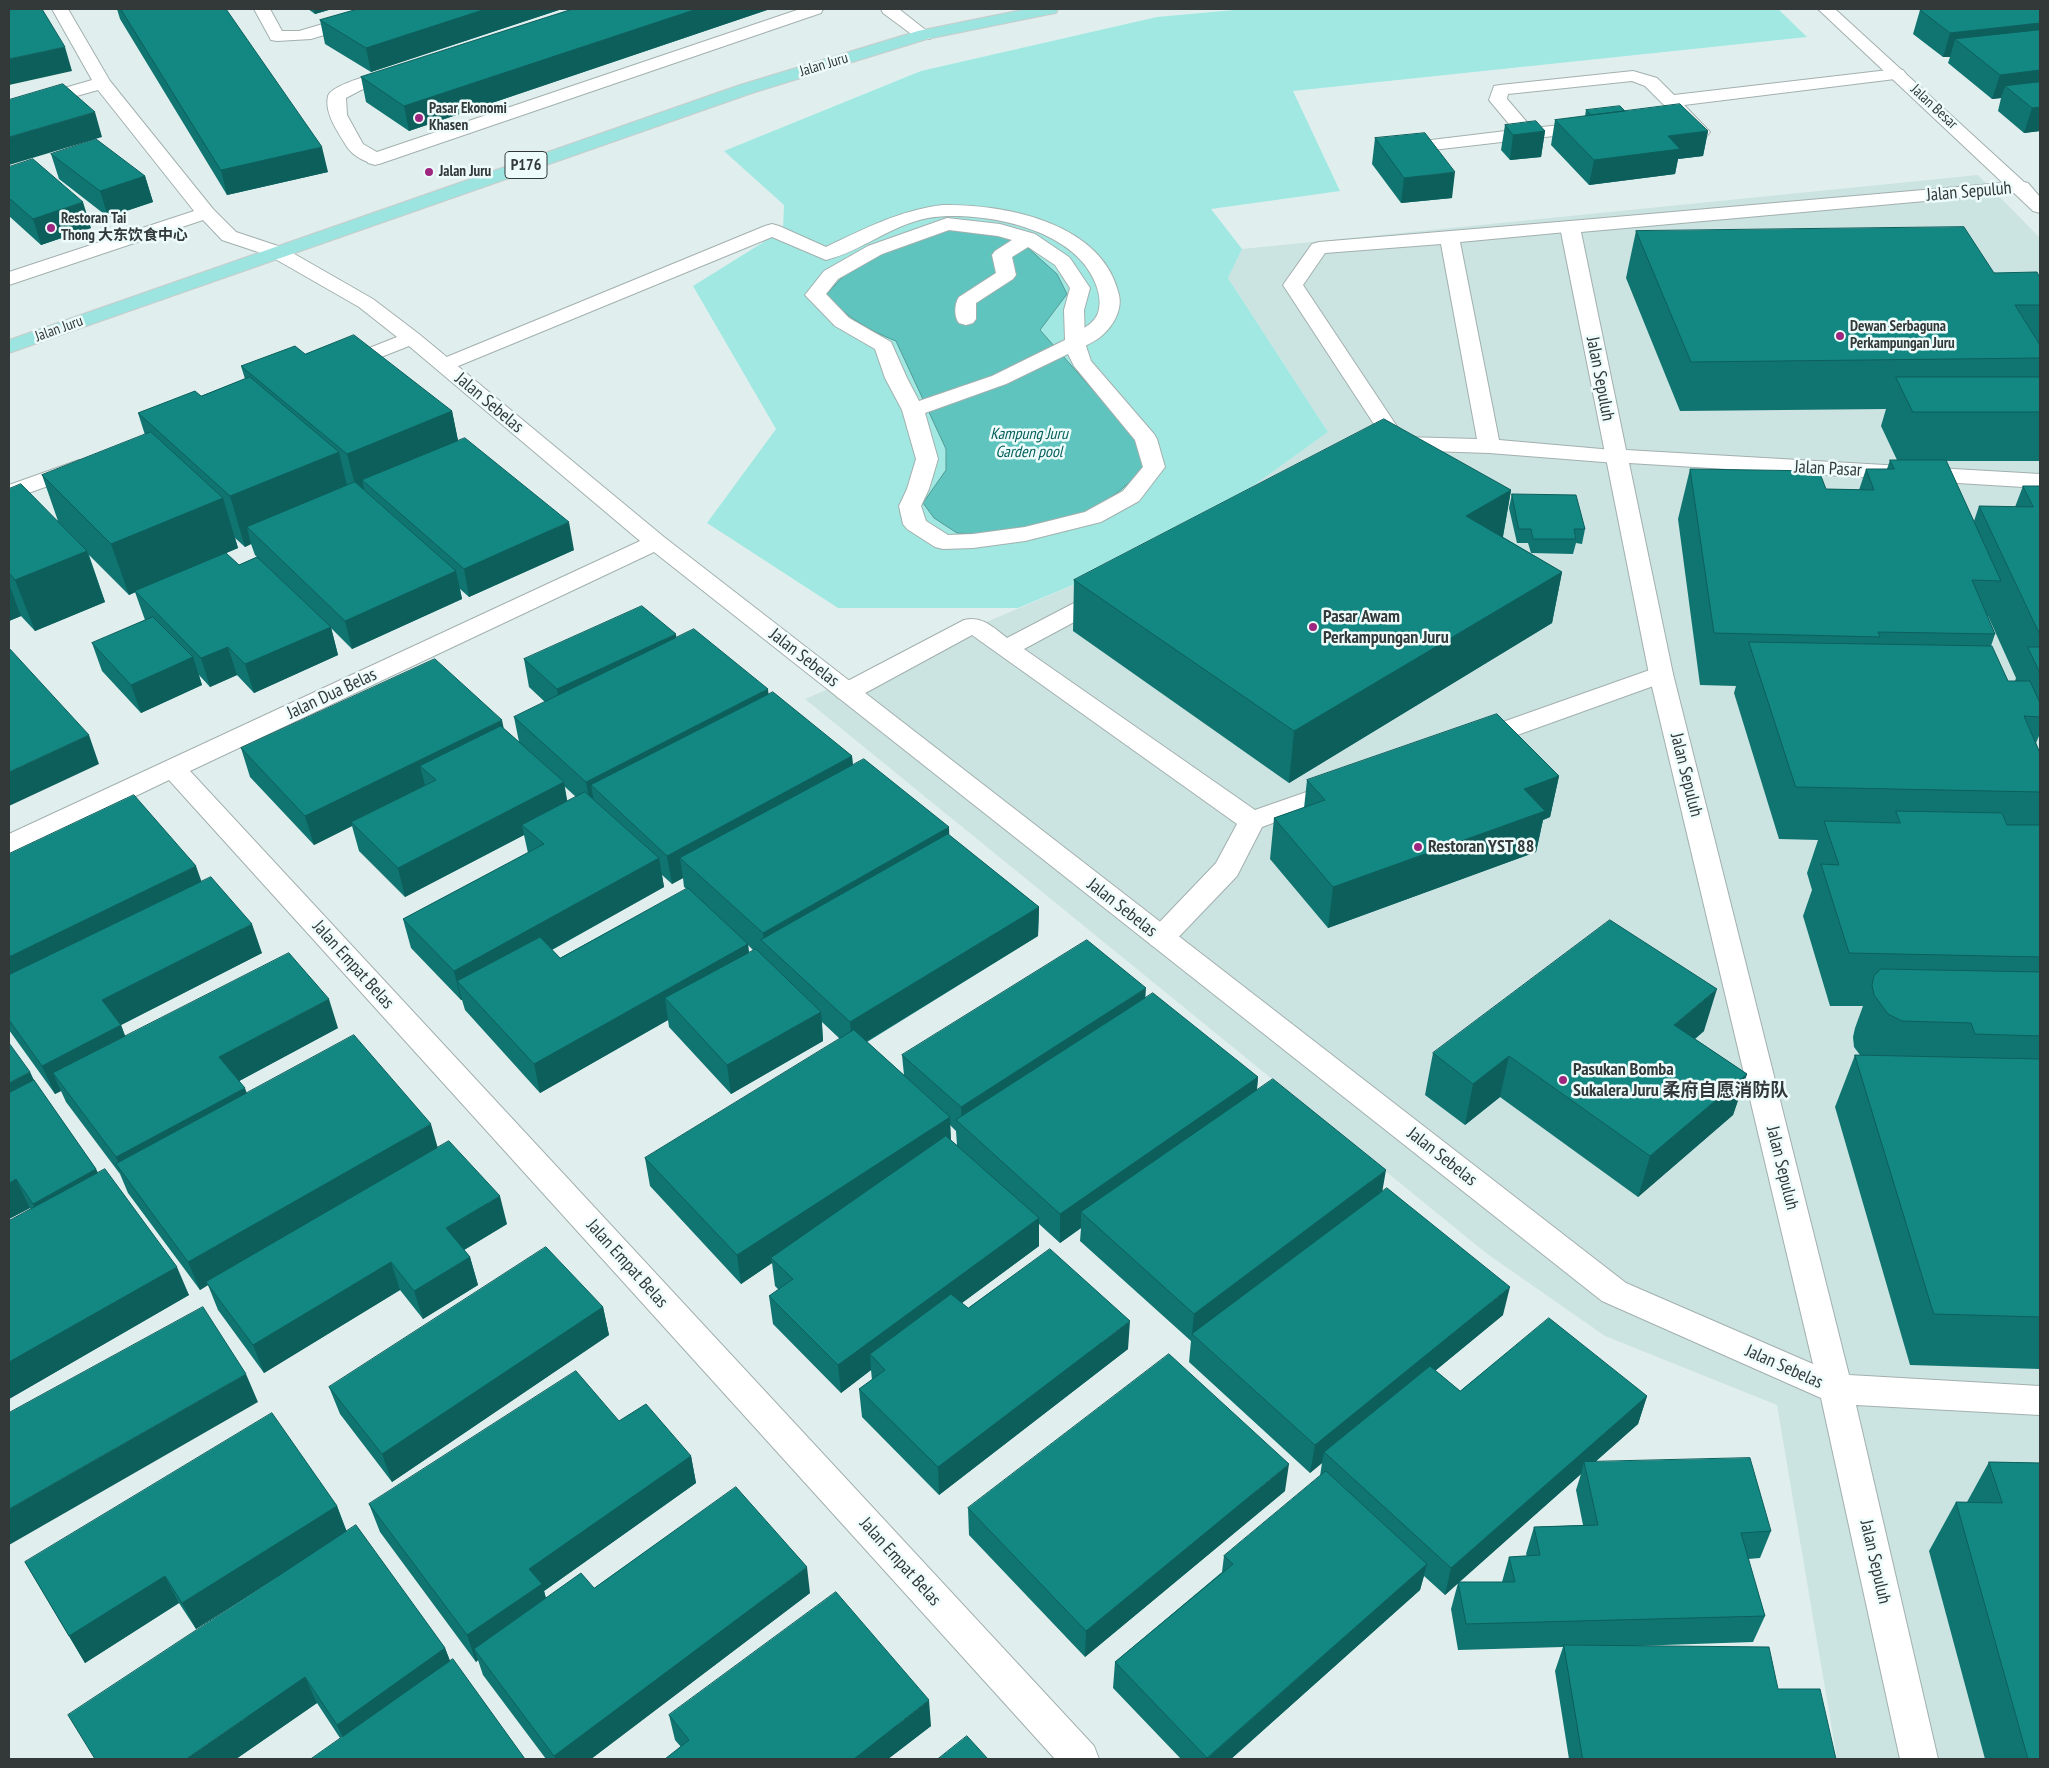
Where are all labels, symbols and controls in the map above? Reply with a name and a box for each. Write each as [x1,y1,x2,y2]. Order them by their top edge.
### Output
street label: Jalan Juru [798,49,850,81]
street label: Jalan Besar [1907,81,1961,133]
place label: Pasar Ekonomi Khasen [429,100,507,135]
marker: Pasar Ekonomi Khasen [413,112,425,124]
road number: P176 [505,152,547,178]
place label: Jalan Juru [439,163,491,181]
marker: Jalan Juru [423,166,435,178]
street label: Jalan Sepuluh [1926,178,2012,206]
place label: Restoran Tai Thong 大东饮食中心 [61,210,188,245]
marker: Restoran Tai Thong 大东饮食中心 [45,222,57,234]
street label: Jalan Juru [33,312,85,346]
place label: Dewan Serbaguna Perkampungan Juru [1850,318,1955,353]
marker: Dewan Serbaguna Perkampungan Juru [1834,330,1846,342]
street label: Jalan Sepuluh [1581,335,1619,423]
street label: Jalan Sebelas [450,368,528,438]
water label: Kampung Juru Garden pool [990,424,1068,462]
street label: Jalan Pasar [1794,456,1862,482]
place label: Pasar Awam Perkampungan Juru [1323,606,1449,649]
marker: Pasar Awam Perkampungan Juru [1307,621,1319,633]
street label: Jalan Sebelas [765,624,843,692]
street label: Jalan Dua Belas [284,664,380,724]
street label: Jalan Sepuluh [1665,731,1707,819]
place label: Restoran YST 88 [1428,836,1534,858]
marker: Restoran YST 88 [1412,841,1424,853]
street label: Jalan Sebelas [1083,874,1161,942]
street label: Jalan Empat Belas [308,916,398,1014]
place label: Pasukan Bomba Sukalera Juru 柔府自愿消防队 [1573,1059,1788,1102]
marker: Pasukan Bomba Sukalera Juru 柔府自愿消防队 [1557,1074,1569,1086]
street label: Jalan Sebelas [1403,1123,1481,1191]
street label: Jalan Sepuluh [1761,1124,1803,1212]
street label: Jalan Empat Belas [582,1215,672,1313]
street label: Jalan Sebelas [1742,1340,1826,1394]
street label: Jalan Empat Belas [855,1513,945,1611]
street label: Jalan Sepuluh [1855,1518,1895,1606]

